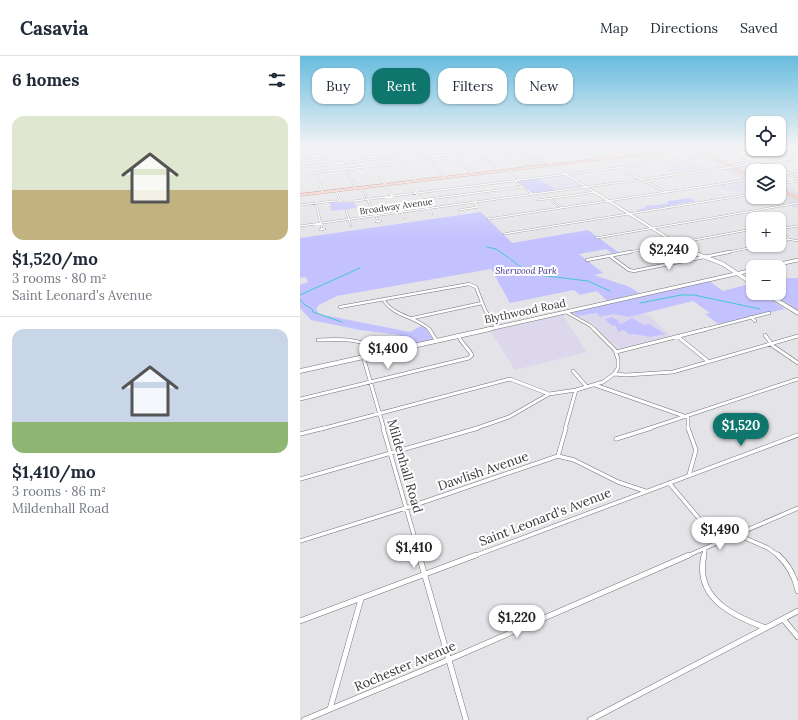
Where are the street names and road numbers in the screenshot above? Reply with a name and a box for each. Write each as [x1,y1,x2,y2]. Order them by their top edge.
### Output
street label: Broadway Avenue [359,195,433,217]
street label: Blythwood Road [483,295,567,326]
street label: Mildenhall Road [383,417,427,515]
street label: Dawlish Avenue [435,447,531,495]
street label: Saint Leonard's Avenue [476,484,614,550]
street label: Rochester Avenue [352,637,458,695]

